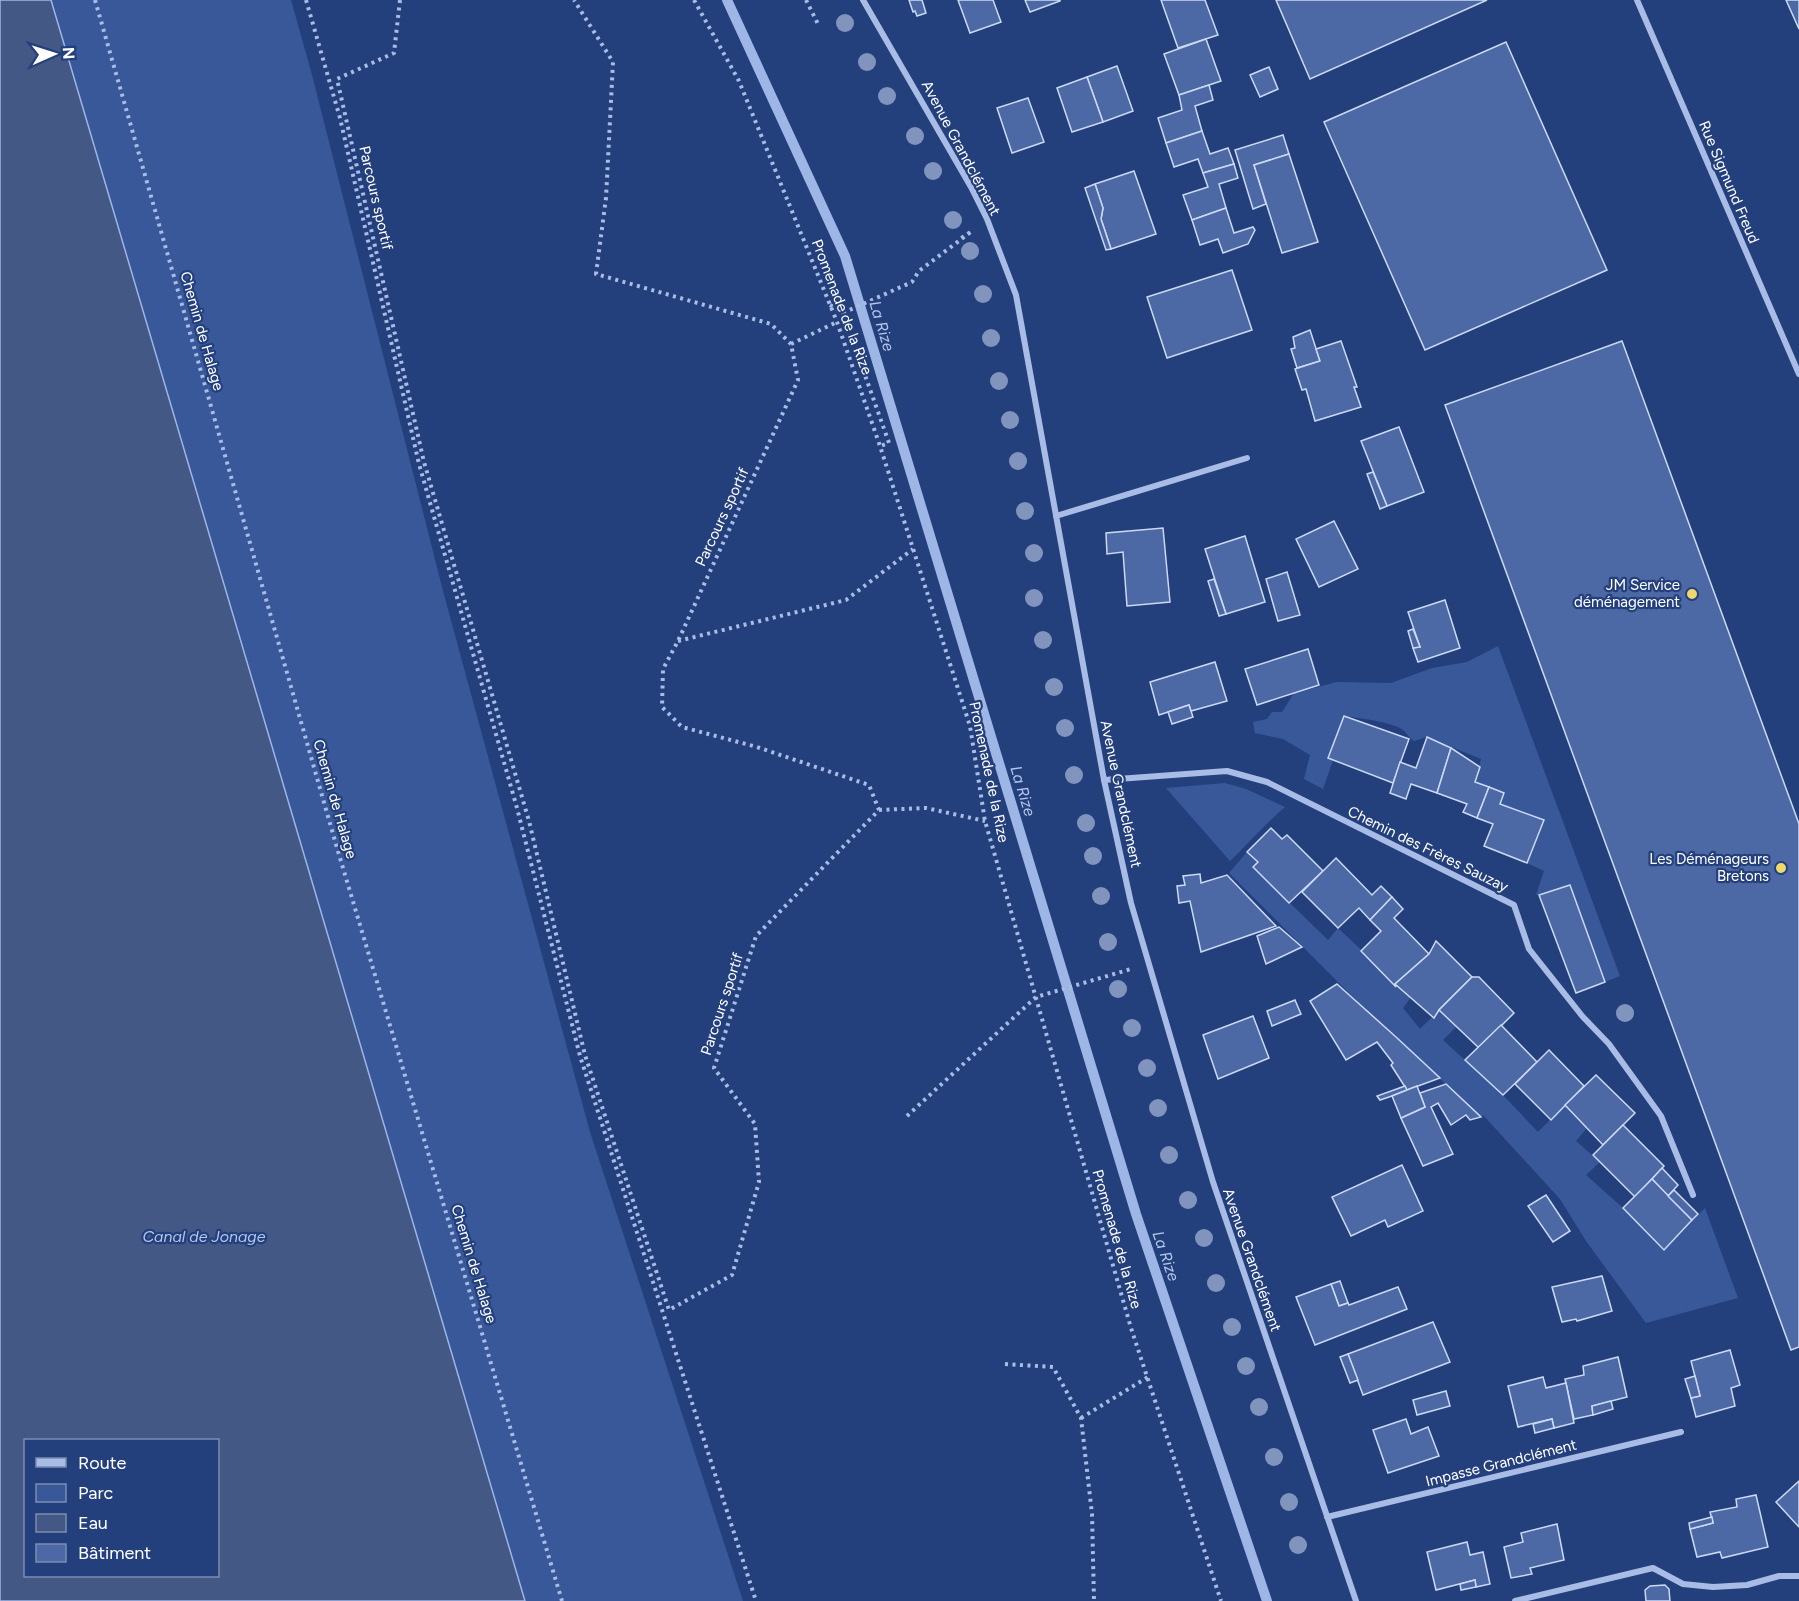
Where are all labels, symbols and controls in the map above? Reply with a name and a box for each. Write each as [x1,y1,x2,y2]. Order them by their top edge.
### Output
north arrow [24,24,84,84]
text: N [59,47,78,60]
street label: Avenue Grandclément [918,77,1004,219]
street label: Rue Sigmund Freud [1695,118,1763,246]
street label: Parcours sportif [355,144,397,252]
street label: Promenade de la Rize [808,237,876,377]
street label: Chemin de Halage [176,269,228,393]
water label: La Rize [865,298,899,354]
street label: Parcours sportif [691,465,753,569]
place label: JM Service déménagement [1574,576,1680,611]
marker: JM Service déménagement [1685,587,1699,601]
street label: Promenade de la Rize [965,700,1013,844]
street label: Avenue Grandclément [1097,719,1145,870]
street label: Chemin de Halage [309,737,361,861]
water label: La Rize [1006,763,1040,819]
street label: Chemin des Frères Sauzay [1345,802,1511,896]
place label: Les Déménageurs Bretons [1649,850,1769,885]
marker: Les Déménageurs Bretons [1774,861,1788,875]
street label: Parcours sportif [697,950,747,1057]
street label: Promenade de la Rize [1089,1167,1145,1311]
street label: Avenue Grandclément [1219,1186,1285,1334]
street label: Chemin de Halage [447,1202,501,1326]
water label: Canal de Jonage [143,1227,266,1246]
water label: La Rize [1149,1228,1184,1284]
street label: Impasse Grandclément [1424,1435,1579,1490]
legend [24,1439,219,1577]
text: Route [78,1452,127,1474]
text: Parc [78,1482,114,1504]
text: Eau [78,1512,108,1534]
text: Bâtiment [78,1542,151,1564]

